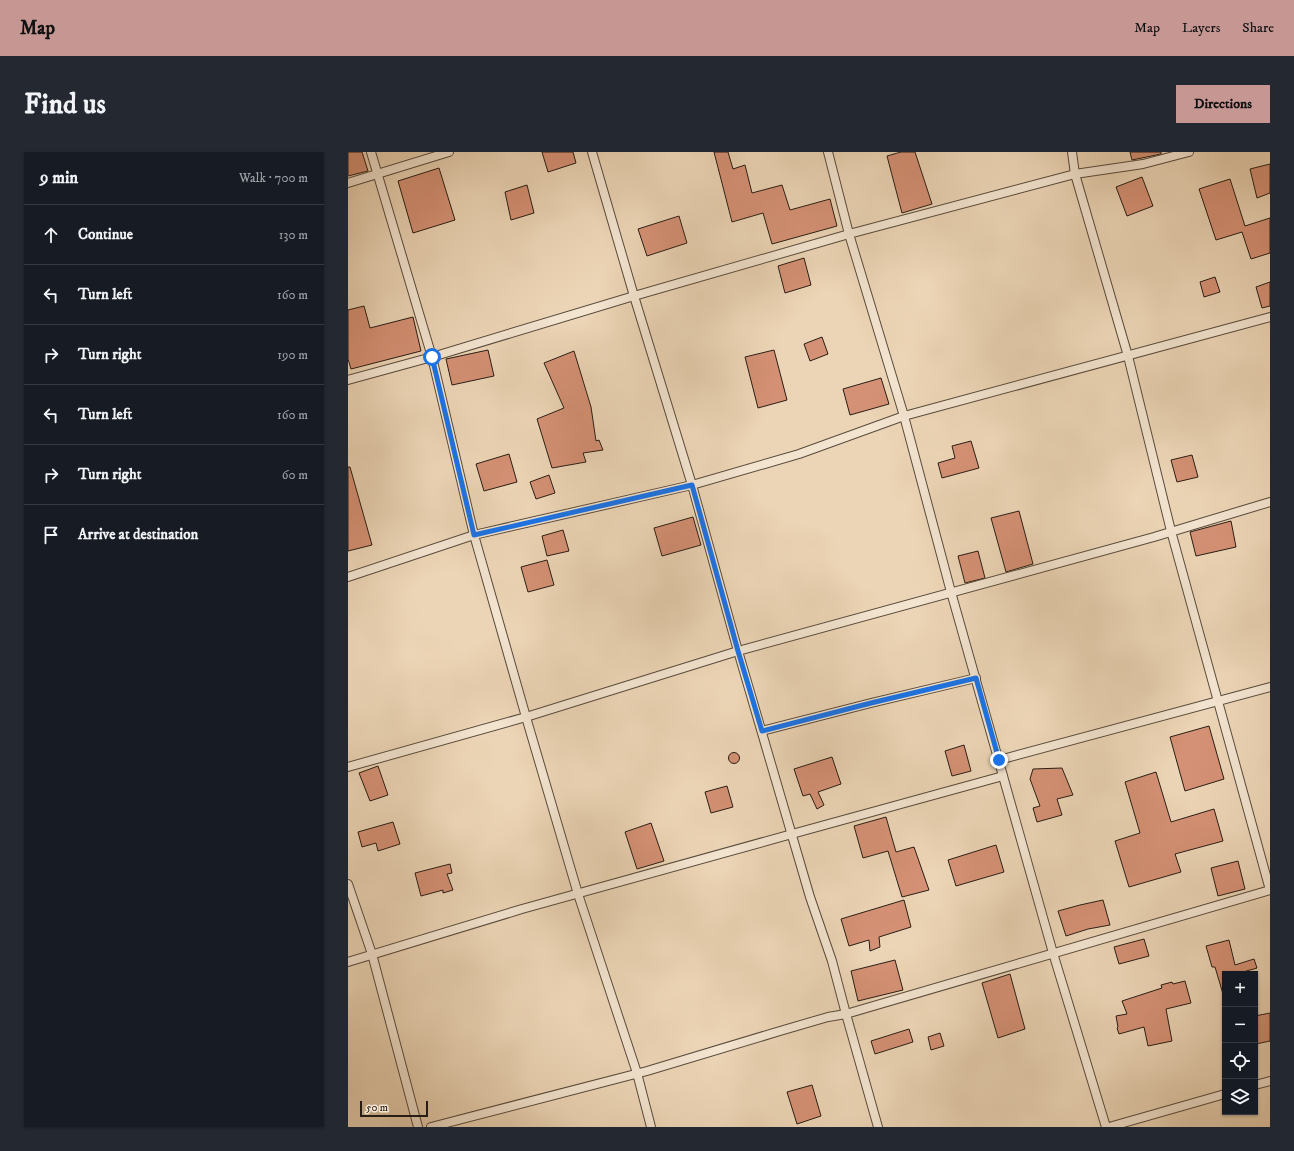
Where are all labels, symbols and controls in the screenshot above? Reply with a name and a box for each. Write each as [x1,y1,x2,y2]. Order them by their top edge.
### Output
text: Map [20,17,55,40]
text: Map [1134,19,1160,37]
text: Layers [1182,19,1220,37]
text: Share [1242,19,1274,37]
button: Directions [1176,85,1270,123]
text: Find us [24,87,106,122]
text: 9 min [40,167,78,189]
text: Walk · 700 m [239,170,308,186]
icon: ahead [40,224,62,246]
text: Continue [78,225,133,244]
text: 130 m [279,227,308,243]
icon: left [40,284,62,306]
text: Turn left [78,285,132,304]
text: 160 m [277,287,308,303]
icon: right [40,344,62,366]
text: Turn right [78,345,141,364]
text: 190 m [277,347,308,363]
route start [423,348,441,366]
icon: left [40,404,62,426]
text: Turn left [78,405,132,424]
text: 160 m [277,407,308,423]
icon: right [40,464,62,486]
text: Turn right [78,465,141,484]
text: 60 m [282,467,308,483]
icon: arrive [40,524,62,546]
text: Arrive at destination [78,525,198,544]
route end [990,751,1008,769]
map controls [1222,971,1258,1115]
button: + [1222,971,1258,1007]
button: − [1222,1007,1258,1043]
button: locate [1222,1043,1258,1079]
button: layers [1222,1079,1258,1115]
scale bar [360,1099,428,1118]
text: 50 m [366,1101,388,1115]

